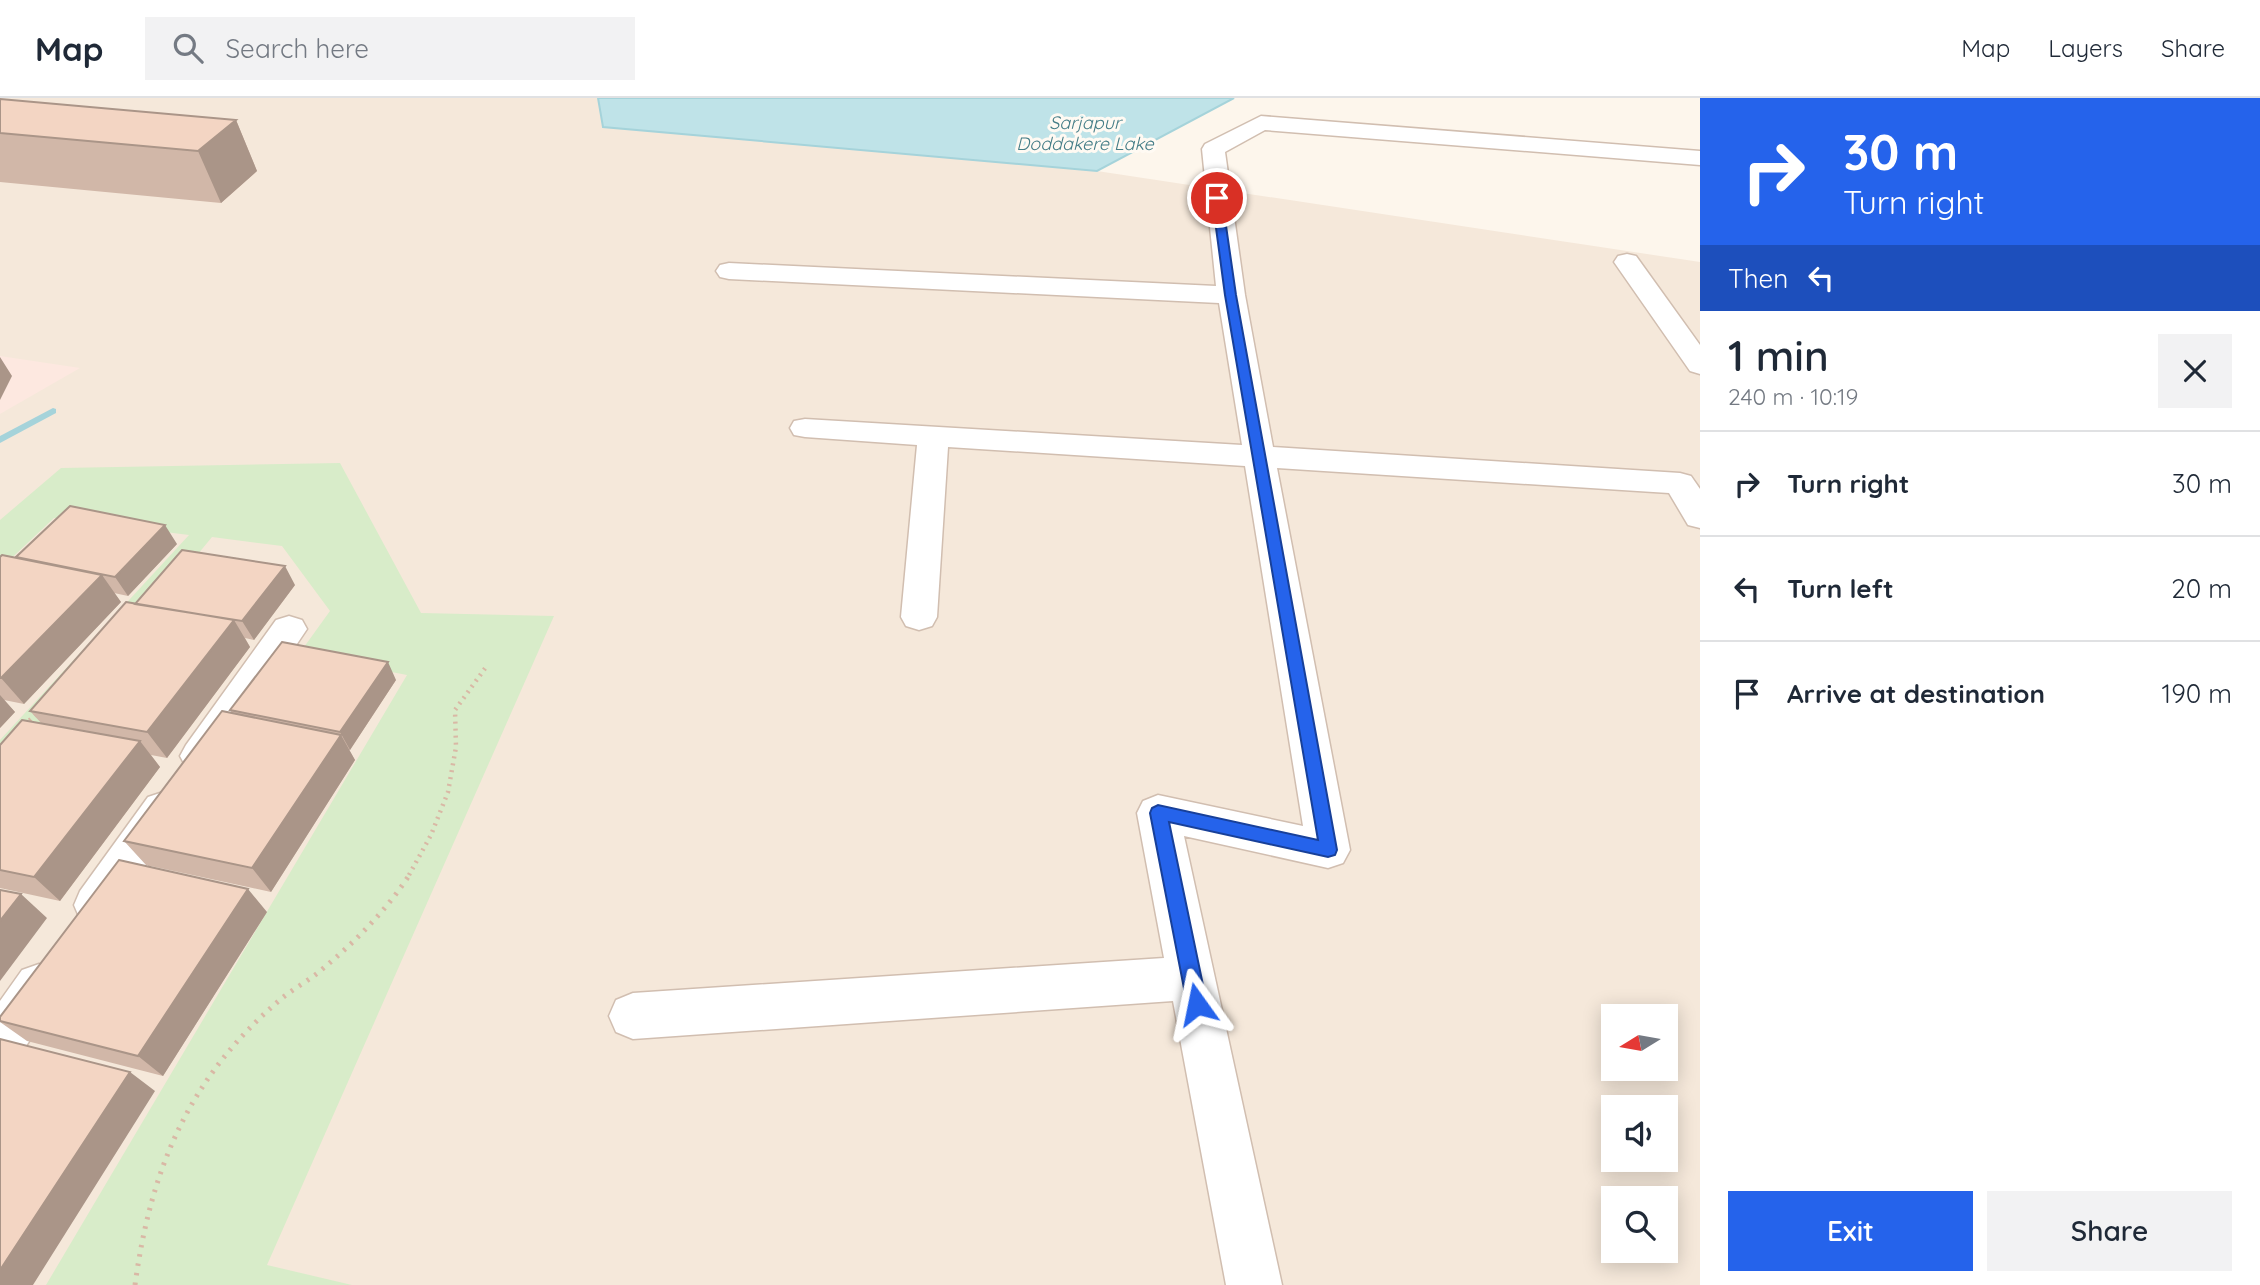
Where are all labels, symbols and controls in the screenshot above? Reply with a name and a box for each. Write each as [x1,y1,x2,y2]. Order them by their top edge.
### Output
search box [145,17,635,80]
text: Map [35,28,103,69]
icon: search [169,29,207,67]
text: Search here [225,32,369,65]
text: Map [1961,33,2010,63]
text: Layers [2048,33,2123,63]
text: Share [2161,33,2225,63]
water label: Sarjapur Doddakere Lake [1016,111,1155,155]
text: 30 m [1843,121,1958,182]
icon: right [1728,126,1819,217]
pin [1187,168,1247,228]
icon: arrive [1198,179,1236,217]
text: Turn right [1843,182,1984,222]
icon: left [1802,259,1840,297]
text: Then [1728,262,1788,295]
text: 1 min [1728,329,1829,382]
button: close [2158,334,2232,408]
text: 240 m · 10:19 [1728,382,1858,411]
icon: right [1728,465,1766,503]
text: Turn right [1787,467,1909,500]
text: 30 m [2172,467,2232,500]
icon: left [1728,570,1766,608]
text: Turn left [1787,572,1894,605]
text: 20 m [2171,572,2232,605]
icon: arrive [1728,675,1766,713]
text: Arrive at destination [1787,677,2045,710]
text: 190 m [2162,677,2232,710]
position arrow [1160,967,1234,1041]
north arrow [1601,1004,1678,1082]
map controls [1601,1004,1678,1263]
button: sound [1601,1095,1678,1172]
button: search [1601,1186,1678,1263]
button: Exit [1728,1191,1973,1271]
button: Share [1987,1191,2232,1271]

